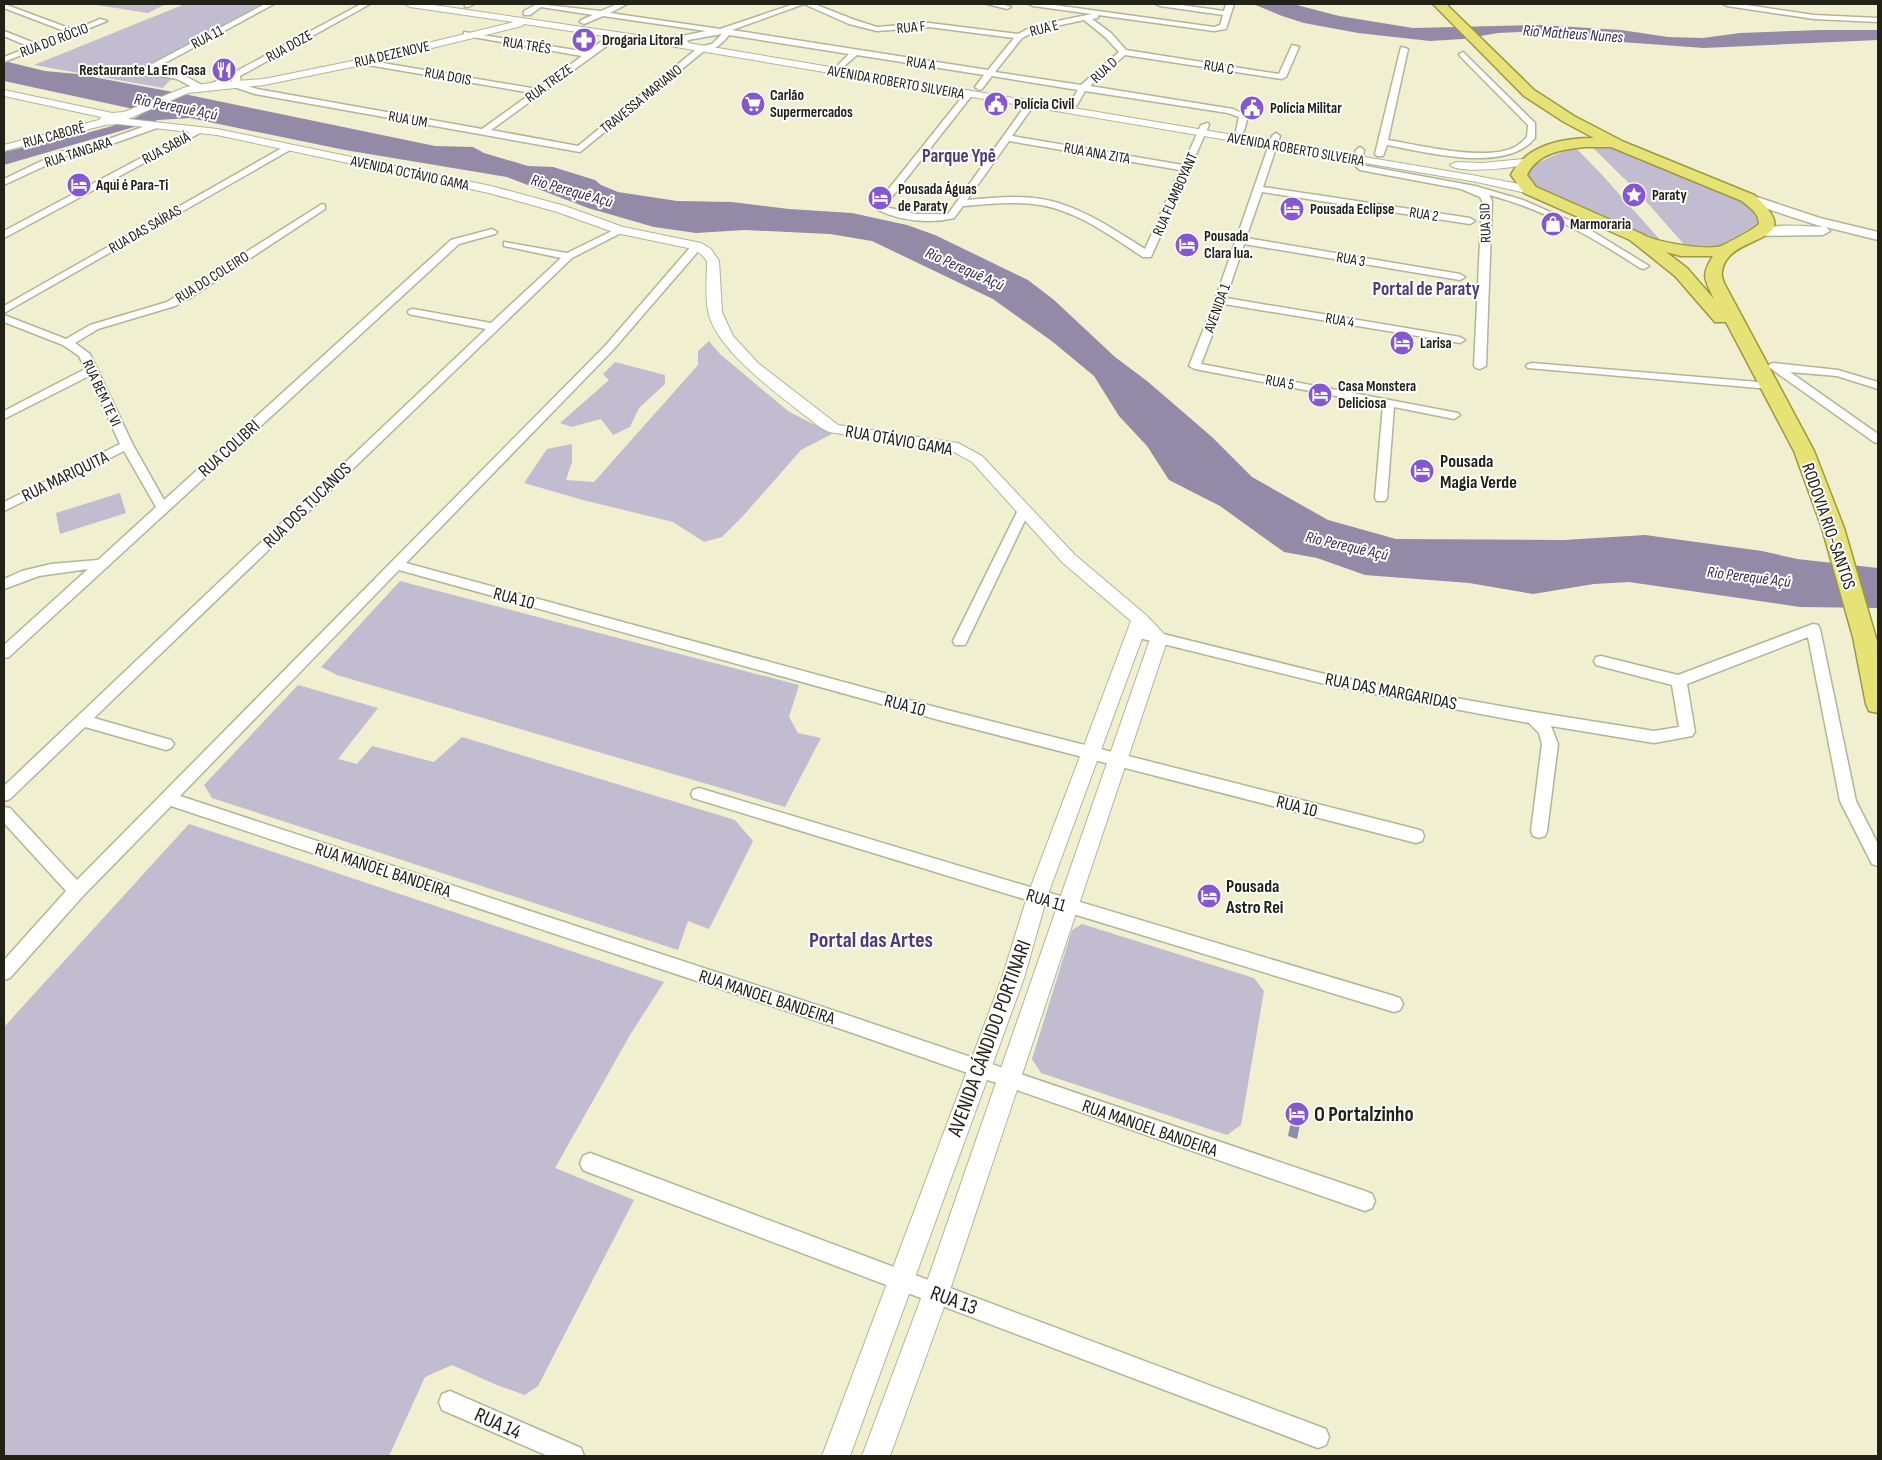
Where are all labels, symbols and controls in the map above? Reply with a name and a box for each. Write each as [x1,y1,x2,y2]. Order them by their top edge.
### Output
street label: RUA E [1028,16,1061,41]
street label: RUA F [896,17,926,38]
street label: RUA DO RÓCIO [17,19,91,62]
street label: RUA 11 [188,21,227,54]
water label: Rio Matheus Nunes [1522,22,1624,48]
street label: RUA DOZE [263,26,316,67]
pharmacy icon: Drogaria Litoral [571,27,597,53]
place label: Drogaria Litoral [602,31,683,50]
street label: RUA TRÊS [501,32,552,59]
street label: RUA DEZENOVE [353,37,432,72]
street label: RUA A [905,52,937,75]
street label: RUA D [1087,53,1122,88]
street label: RUA C [1202,56,1235,79]
restaurant icon: Restaurante La Em Casa [211,57,237,83]
street label: RUA TREZE [522,60,577,107]
place label: Restaurante La Em Casa [79,61,206,80]
street label: TRAVESSA MARIANO [596,61,686,138]
street label: AVENIDA ROBERTO SILVEIRA [825,61,966,104]
street label: RUA DOIS [423,63,473,90]
place label: Carlão Supermercados [770,86,853,122]
water label: Rio Perequê Açú [133,90,219,125]
supermarket icon: Carlão Supermercados [740,91,766,117]
public building icon: Polícia Civil [983,91,1009,117]
place label: Polícia Civil [1014,95,1074,114]
public building icon: Polícia Militar [1239,95,1265,121]
place label: Polícia Militar [1270,99,1342,118]
street label: RUA UM [387,107,429,132]
street label: RUA CABORÊ [21,118,87,153]
street label: RUA SABIÁ [139,128,194,169]
street label: AVENIDA ROBERTO SILVEIRA [1225,128,1366,171]
street label: RUA TANGARA [42,132,115,172]
street label: RUA ANA ZITA [1062,138,1132,169]
district label: Parque Ypê [922,145,996,168]
street label: RUA FLAMBOYANT [1149,149,1202,239]
street label: AVENIDA OCTÁVIO GAMA [348,151,471,195]
water label: Rio Perequê Açú [529,171,615,212]
hotel icon: Aqui é Para-Ti [66,172,92,198]
place label: Aqui é Para-Ti [95,176,168,195]
place label: Pousada Águas de Paraty [898,180,977,216]
place icon: Paraty [1621,182,1647,208]
hotel icon: Pousada Águas de Paraty [867,185,893,211]
place label: Paraty [1652,186,1687,205]
hotel icon: Pousada Eclipse [1279,196,1305,222]
place label: Pousada Eclipse [1310,200,1395,219]
street label: RUA DAS SAÍRAS [105,201,185,258]
street label: RUA 2 [1408,203,1440,226]
street label: RUA SID [1475,203,1496,243]
shop icon: Marmoraria [1540,211,1566,237]
place label: Marmoraria [1570,215,1631,234]
place label: Pousada Clara lua. [1204,227,1253,263]
hotel icon: Pousada Clara lua. [1174,232,1200,258]
water label: Rio Perequê Açú [922,244,1007,295]
street label: RUA DO COLEIRO [172,247,253,308]
street label: RUA 3 [1335,248,1367,271]
district label: Portal de Paraty [1372,278,1480,301]
street label: AVENIDA 1 [1200,280,1235,336]
street label: RUA 4 [1324,309,1356,332]
hotel icon: Larisa [1389,330,1415,356]
place label: Larisa [1420,334,1452,353]
street label: RUA BEM TE VI [78,357,125,430]
street label: RUA 5 [1264,370,1296,395]
place label: Casa Monstera Deliciosa [1338,377,1416,413]
hotel icon: Casa Monstera Deliciosa [1307,382,1333,408]
street label: RUA COLIBRI [194,415,264,481]
street label: RUA OTÁVIO GAMA [844,421,954,460]
street label: RUA MARIQUITA [19,446,112,506]
place label: Pousada Magia Verde [1440,451,1517,493]
street label: RUA DOS TUCANOS [259,458,356,553]
hotel icon: Pousada Magia Verde [1409,458,1435,484]
street label: RODOVIA RIO-SANTOS [1797,460,1860,592]
water label: Rio Perequê Açú [1304,528,1390,565]
water label: Rio Perequê Açú [1706,563,1792,592]
street label: RUA 10 [491,583,537,614]
street label: RUA DAS MARGARIDAS [1323,668,1459,715]
street label: RUA 10 [882,690,928,721]
street label: RUA 10 [1274,791,1320,822]
street label: RUA MANOEL BANDEIRA [312,839,454,902]
place label: Pousada Astro Rei [1225,876,1283,918]
hotel icon: Pousada Astro Rei [1196,883,1222,909]
street label: RUA 11 [1024,885,1069,917]
district label: Portal das Artes [809,927,933,954]
street label: AVENIDA CÁNDIDO PORTINARI [942,936,1037,1141]
street label: RUA MANOEL BANDEIRA [696,966,838,1029]
street label: RUA MANOEL BANDEIRA [1079,1095,1220,1162]
hotel icon: O Portalzinho [1284,1101,1310,1127]
place label: O Portalzinho [1314,1102,1414,1127]
street label: RUA 13 [927,1280,981,1320]
street label: RUA 14 [471,1402,525,1445]

